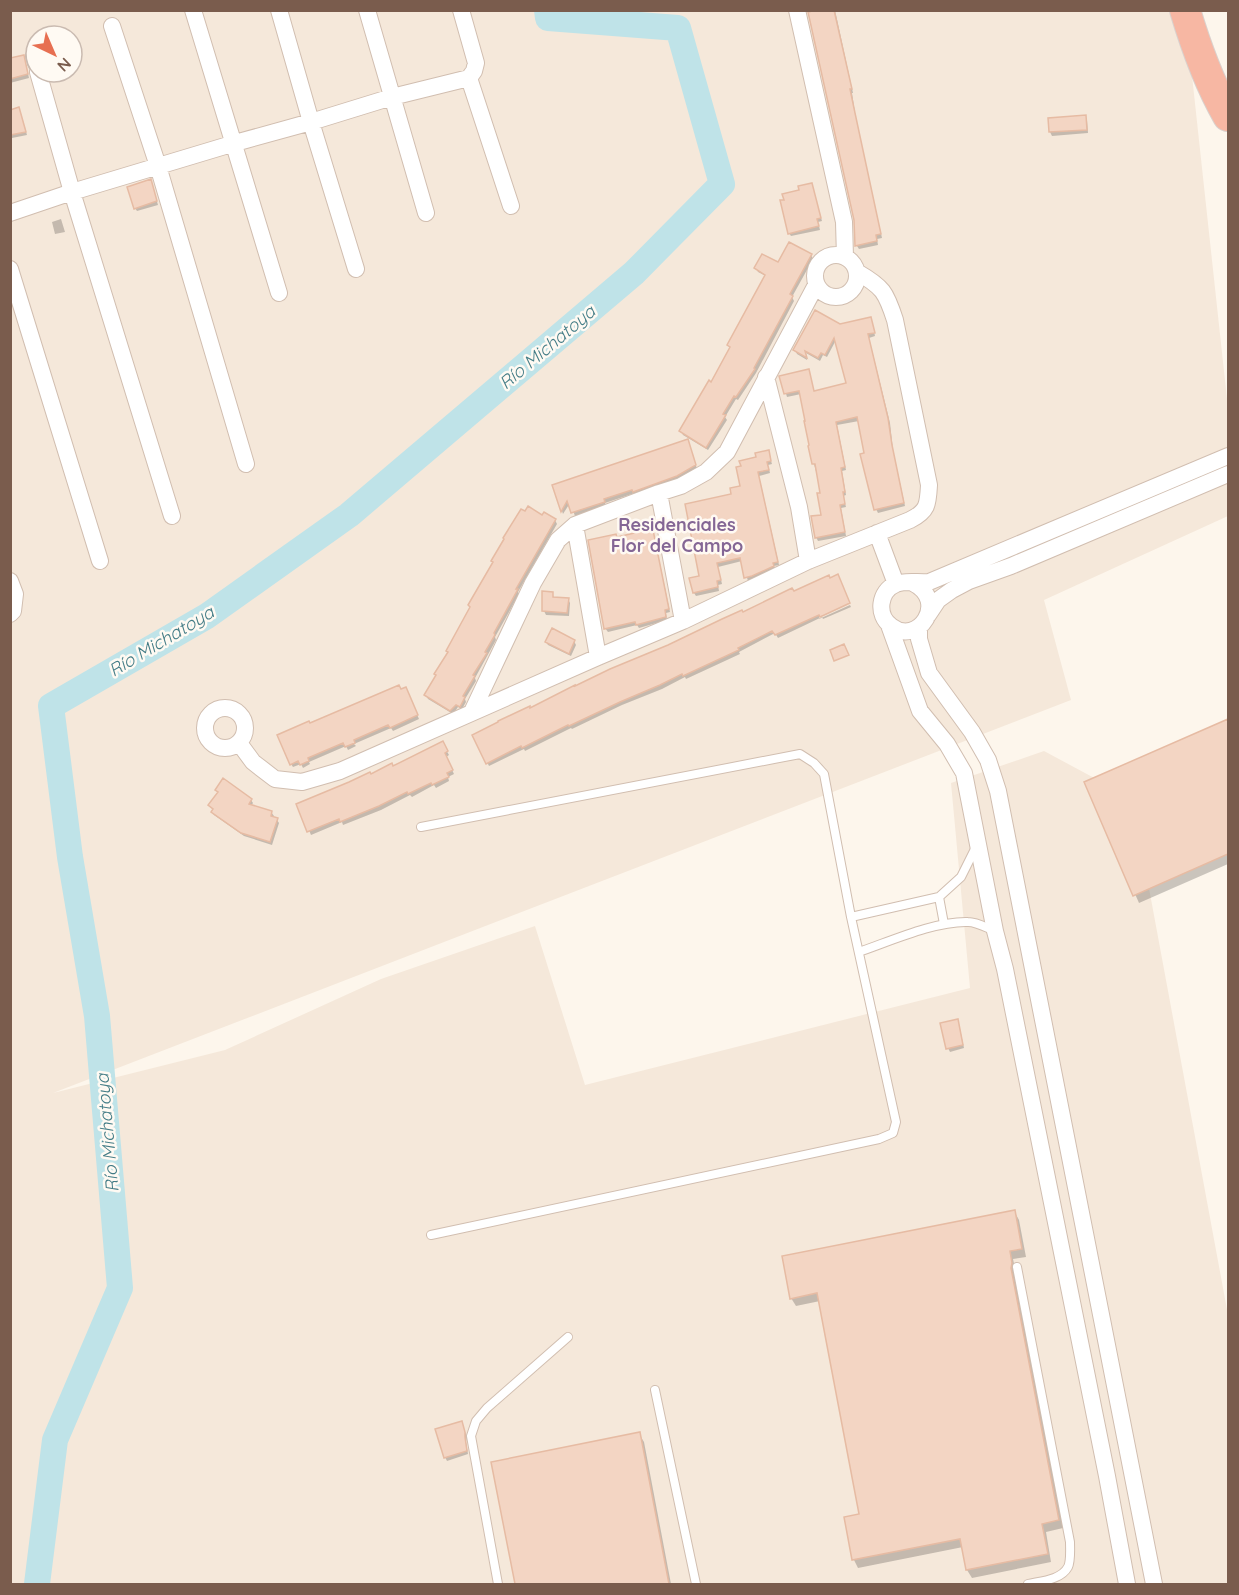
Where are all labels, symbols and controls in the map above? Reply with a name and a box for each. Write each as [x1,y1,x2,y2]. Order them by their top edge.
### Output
north arrow [24,24,84,84]
text: N [53,54,76,76]
water label: Río Michatoya [494,299,601,394]
district label: Residenciales Flor del Campo [611,513,743,557]
water label: Río Michatoya [104,600,219,681]
water label: Río Michatoya [90,1072,124,1193]

